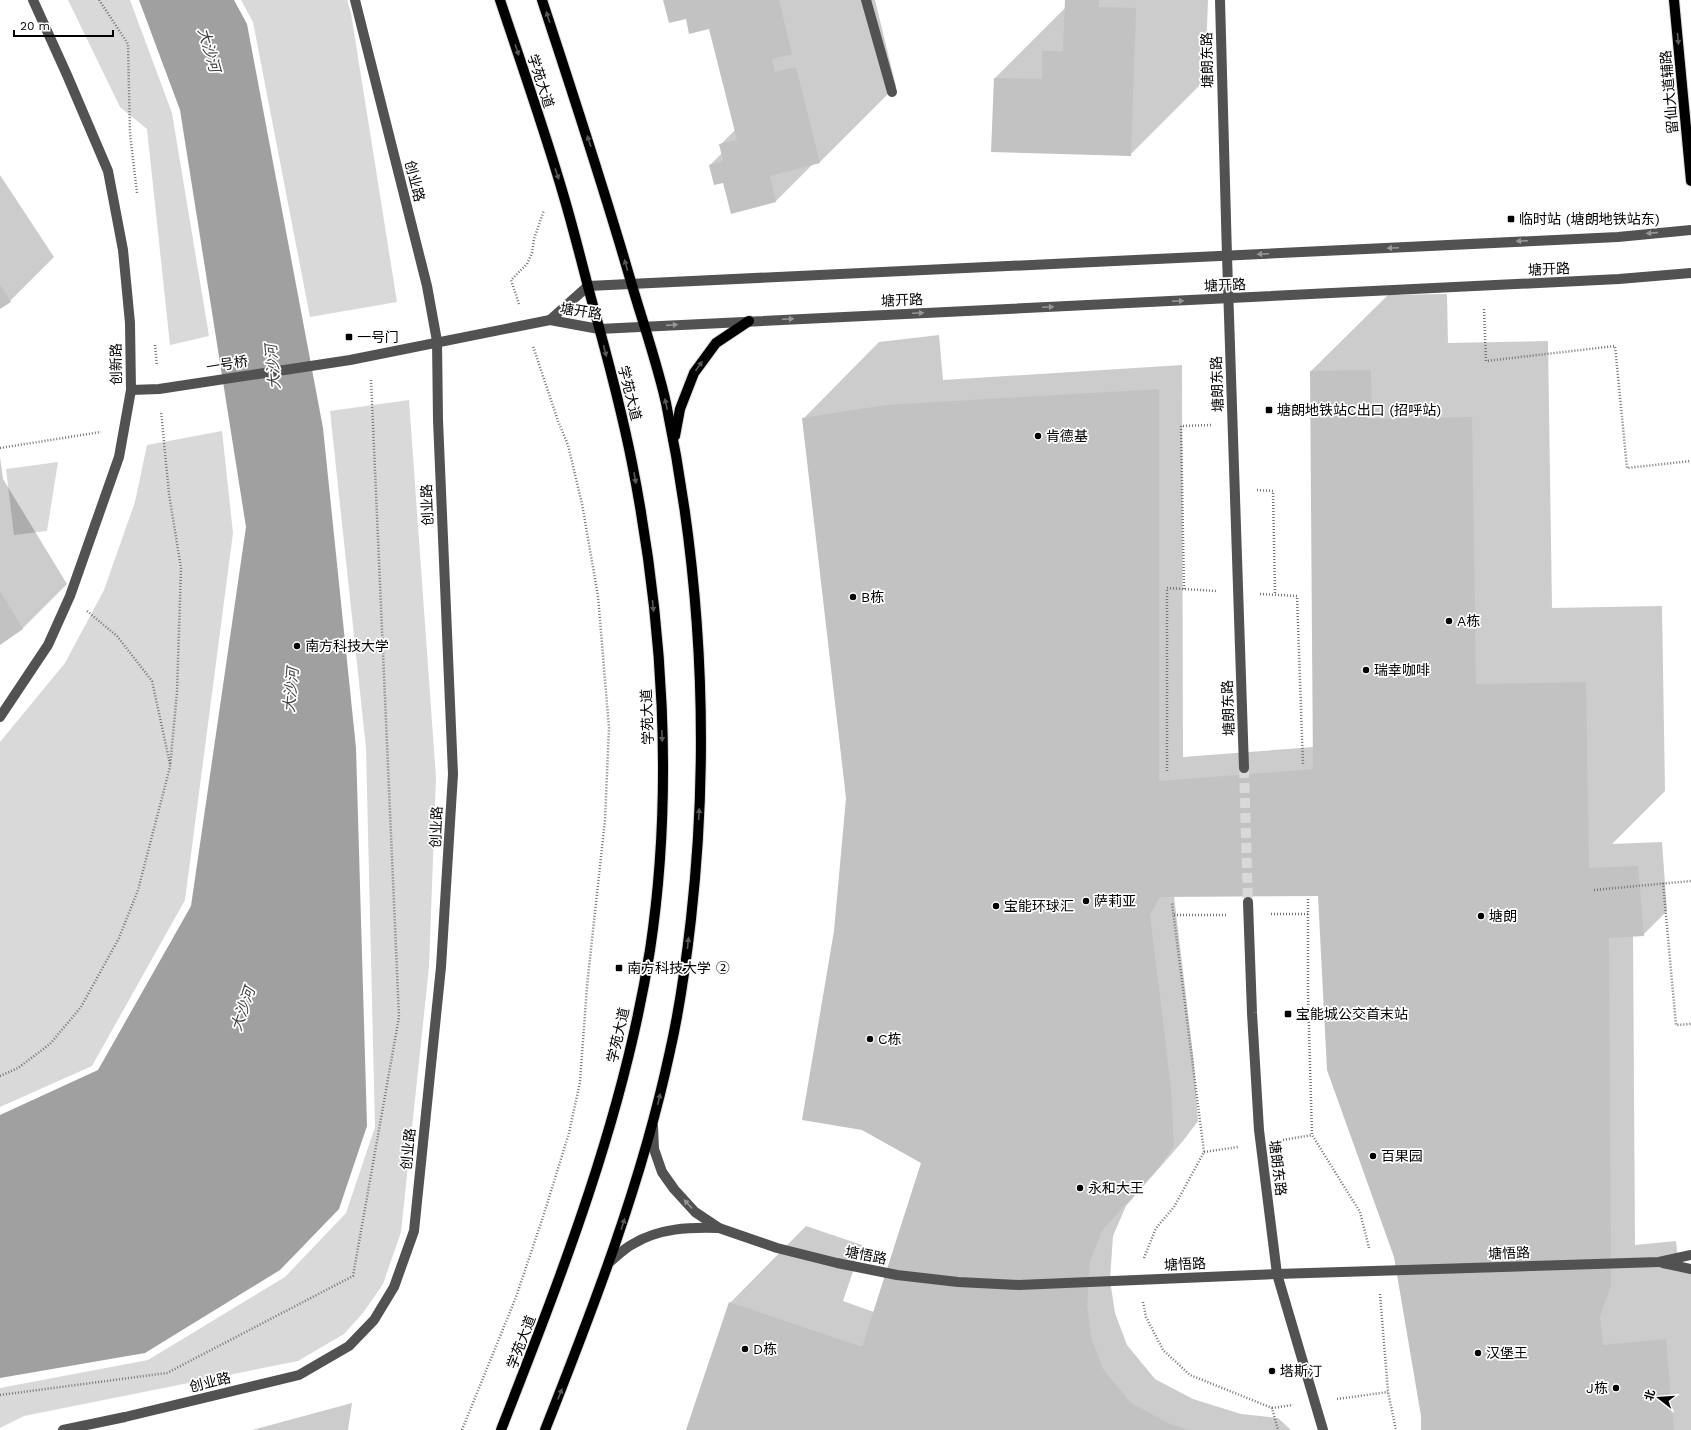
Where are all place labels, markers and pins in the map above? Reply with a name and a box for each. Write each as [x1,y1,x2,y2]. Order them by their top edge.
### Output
place label: 临时站 (塘朗地铁站东) [1519,211,1660,227]
marker: 临时站 (塘朗地铁站东) [1506,214,1516,224]
place label: 一号门 [357,329,399,345]
marker: 一号门 [344,332,354,342]
place label: 塘朗地铁站C出口 (招呼站) [1277,402,1441,418]
marker: 塘朗地铁站C出口 (招呼站) [1264,405,1274,415]
place label: 肯德基 [1046,428,1088,444]
marker: 肯德基 [1033,431,1043,441]
place label: B栋 [861,589,884,605]
marker: B栋 [848,592,858,602]
place label: A栋 [1457,613,1480,629]
marker: A栋 [1444,616,1454,626]
place label: 南方科技大学 [305,638,389,654]
marker: 南方科技大学 [292,641,302,651]
place label: 瑞幸咖啡 [1374,662,1430,678]
marker: 瑞幸咖啡 [1361,665,1371,675]
place label: 萨莉亚 [1094,893,1136,909]
marker: 萨莉亚 [1081,896,1091,906]
place label: 宝能环球汇 [1004,898,1074,914]
marker: 宝能环球汇 [991,901,1001,911]
place label: 塘朗 [1489,908,1517,924]
marker: 塘朗 [1476,911,1486,921]
place label: 南方科技大学 ② [627,960,730,976]
marker: 南方科技大学 ② [614,963,624,973]
place label: 宝能城公交首末站 [1296,1006,1408,1022]
marker: 宝能城公交首末站 [1283,1009,1293,1019]
place label: C栋 [878,1031,902,1047]
marker: C栋 [865,1034,875,1044]
place label: 百果园 [1381,1148,1423,1164]
marker: 百果园 [1368,1151,1378,1161]
place label: 永和大王 [1088,1180,1144,1196]
marker: 永和大王 [1075,1183,1085,1193]
place label: D栋 [753,1341,777,1357]
marker: D栋 [740,1344,750,1354]
place label: 汉堡王 [1486,1345,1528,1361]
marker: 汉堡王 [1473,1348,1483,1358]
place label: 塔斯汀 [1280,1363,1322,1379]
marker: 塔斯汀 [1267,1366,1277,1376]
place label: J栋 [1586,1380,1608,1396]
marker: J栋 [1611,1383,1621,1393]

